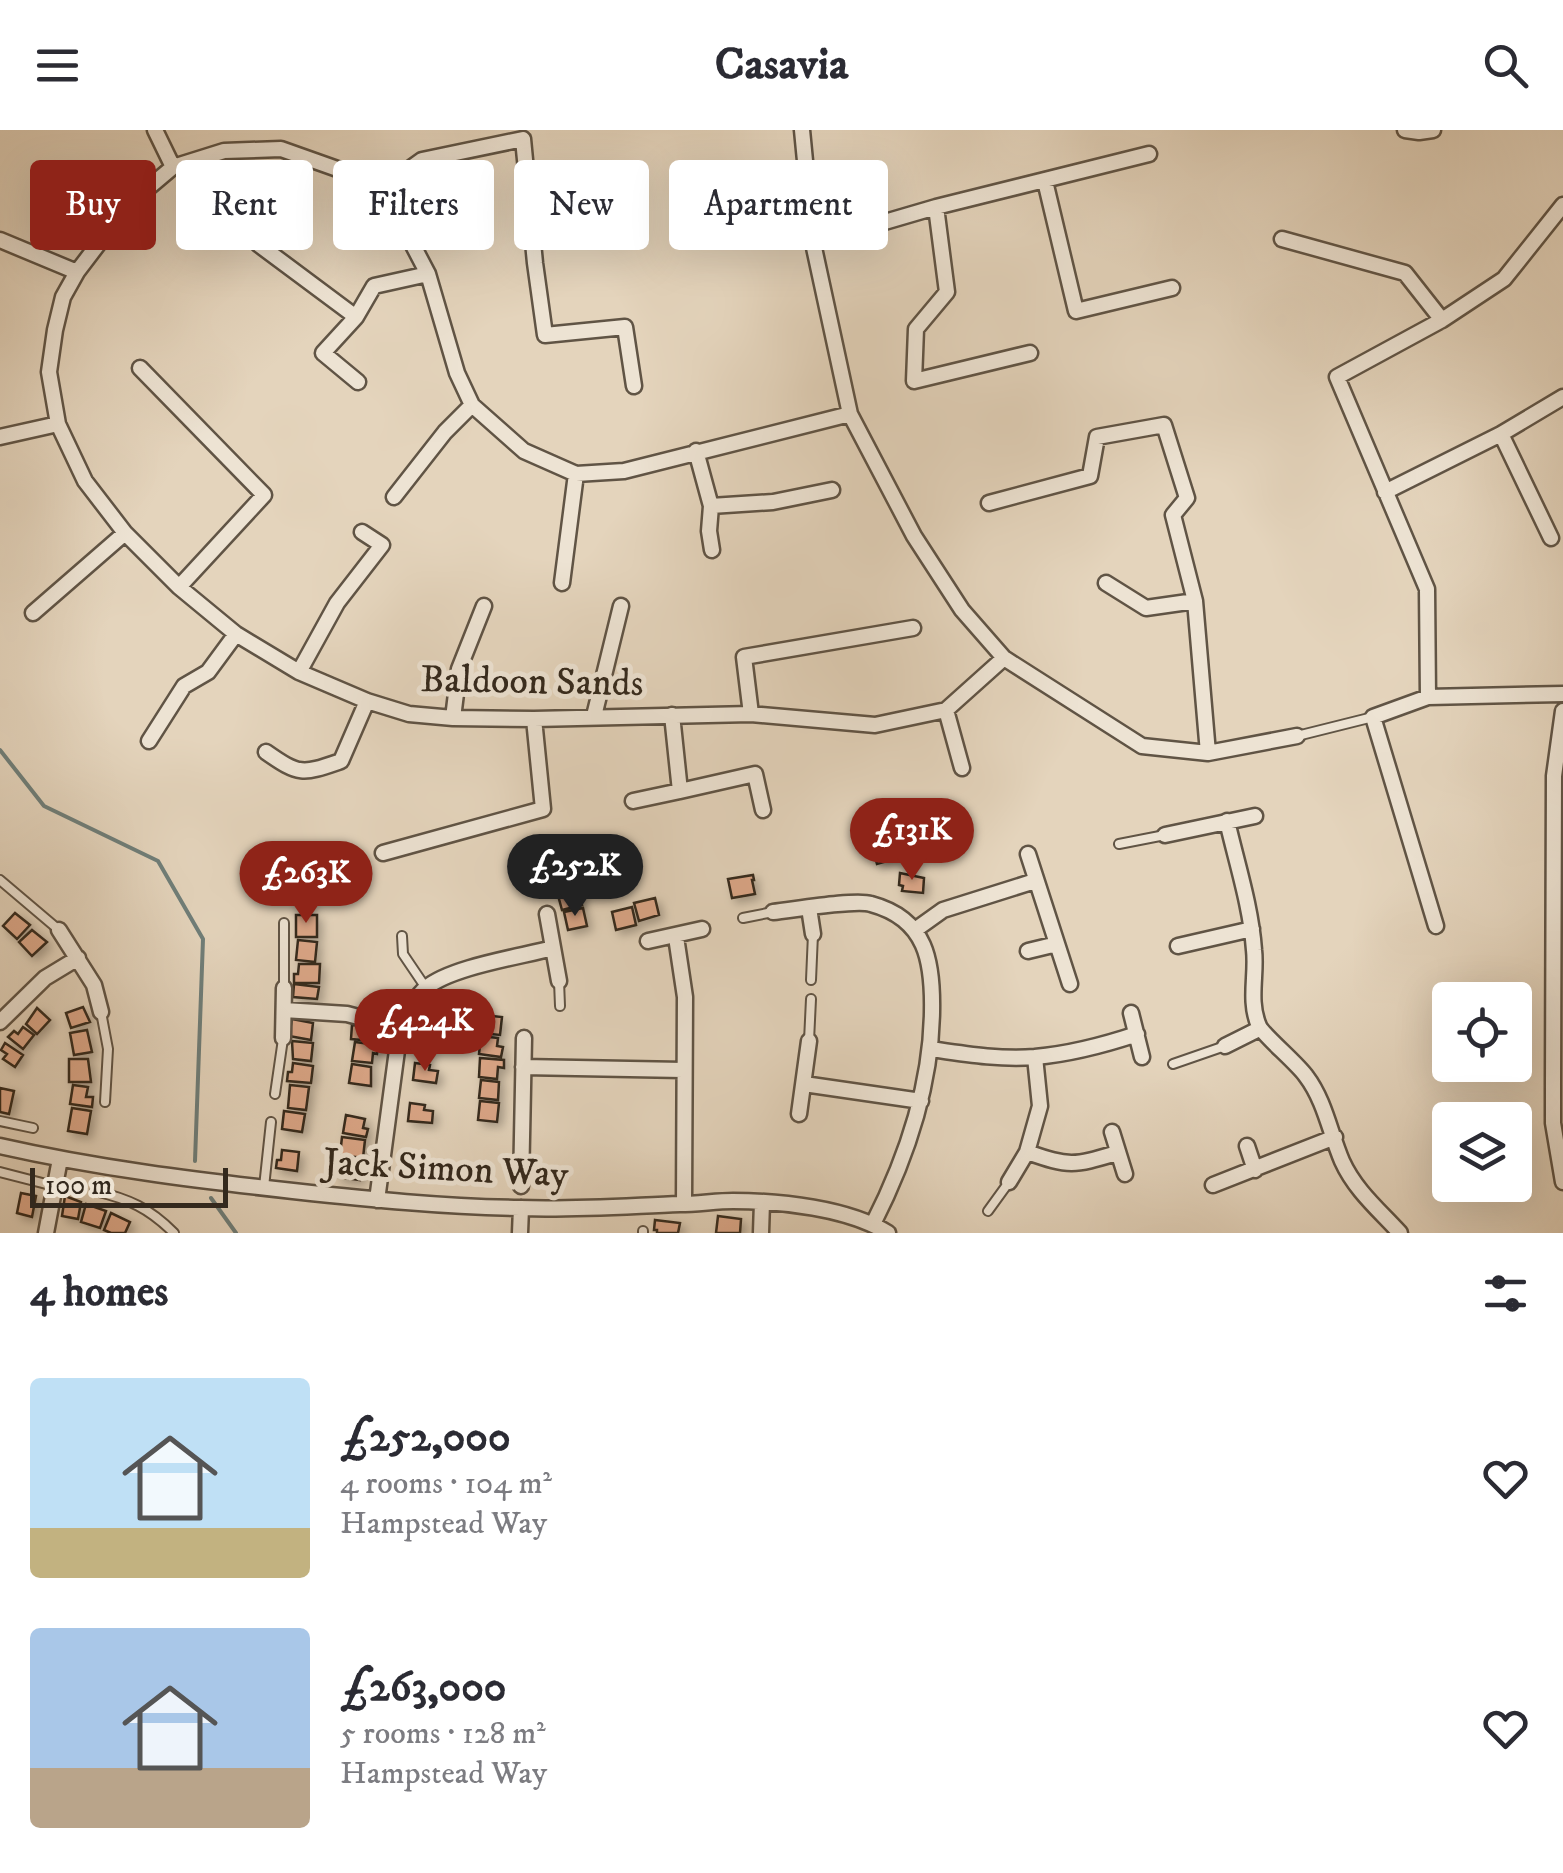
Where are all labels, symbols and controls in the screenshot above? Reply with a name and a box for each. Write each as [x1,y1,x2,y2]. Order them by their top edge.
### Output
text: Casavia [715,37,848,93]
icon: menu [30,38,85,93]
icon: search [1478,38,1533,93]
chip: Buy [30,160,156,250]
chip: Rent [176,160,313,250]
chip: Filters [333,160,494,250]
chip: New [514,160,649,250]
chip: Apartment [669,160,888,250]
street label: Baldoon Sands [420,656,644,708]
pin: £131K [842,798,982,883]
text: £131K [872,810,952,850]
pin: £252K [505,834,645,919]
pin: £263K [236,841,376,926]
text: £252K [529,846,621,886]
text: £263K [262,853,350,893]
map controls [1432,982,1532,1202]
button: locate [1432,982,1532,1082]
pin: £424K [355,989,495,1074]
text: £424K [376,1001,474,1041]
button: layers [1432,1102,1532,1202]
street label: Jack Simon Way [319,1138,570,1199]
scale bar [30,1163,228,1208]
text: 100 m [45,1168,112,1203]
icon: filters [1478,1266,1533,1321]
text: 4 homes [30,1267,168,1319]
text: £252,000 [340,1412,511,1464]
icon: home [110,1418,230,1538]
icon: heart [1478,1451,1533,1506]
text: 4 rooms · 104 m² [340,1464,552,1504]
text: Hampstead Way [340,1504,547,1544]
text: £263,000 [340,1662,506,1714]
icon: home [110,1668,230,1788]
icon: heart [1478,1701,1533,1756]
text: 5 rooms · 128 m² [340,1714,546,1754]
text: Hampstead Way [340,1754,547,1794]

